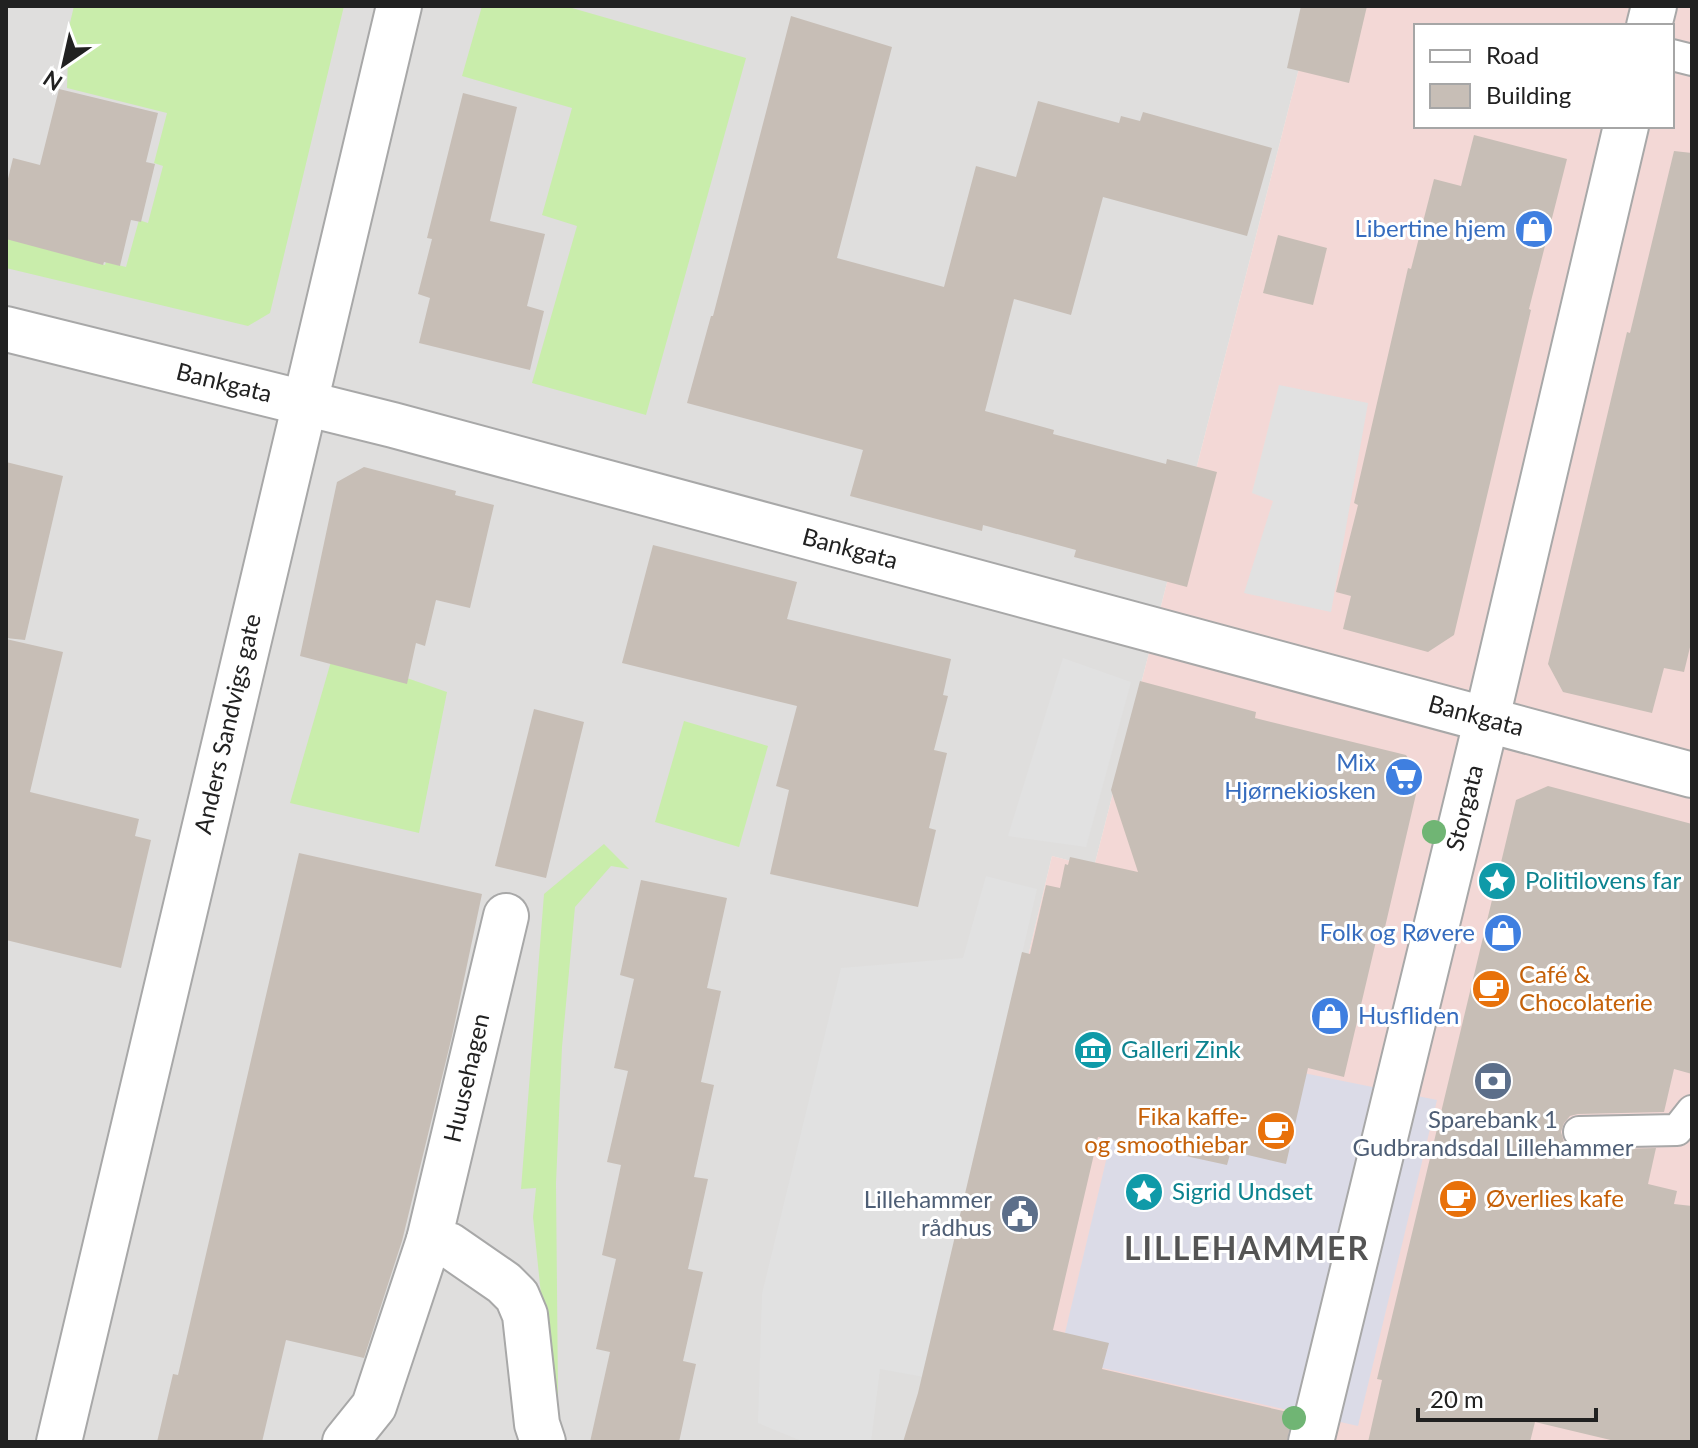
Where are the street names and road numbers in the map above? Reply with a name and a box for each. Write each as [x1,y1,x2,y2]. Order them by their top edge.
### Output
street label: Bankgata [173,356,275,407]
street label: Bankgata [799,521,901,574]
street label: Anders Sandvigs gate [187,611,266,837]
street label: Bankgata [1425,688,1527,741]
street label: Storgata [1439,761,1488,854]
street label: Huusehagen [437,1010,494,1145]

